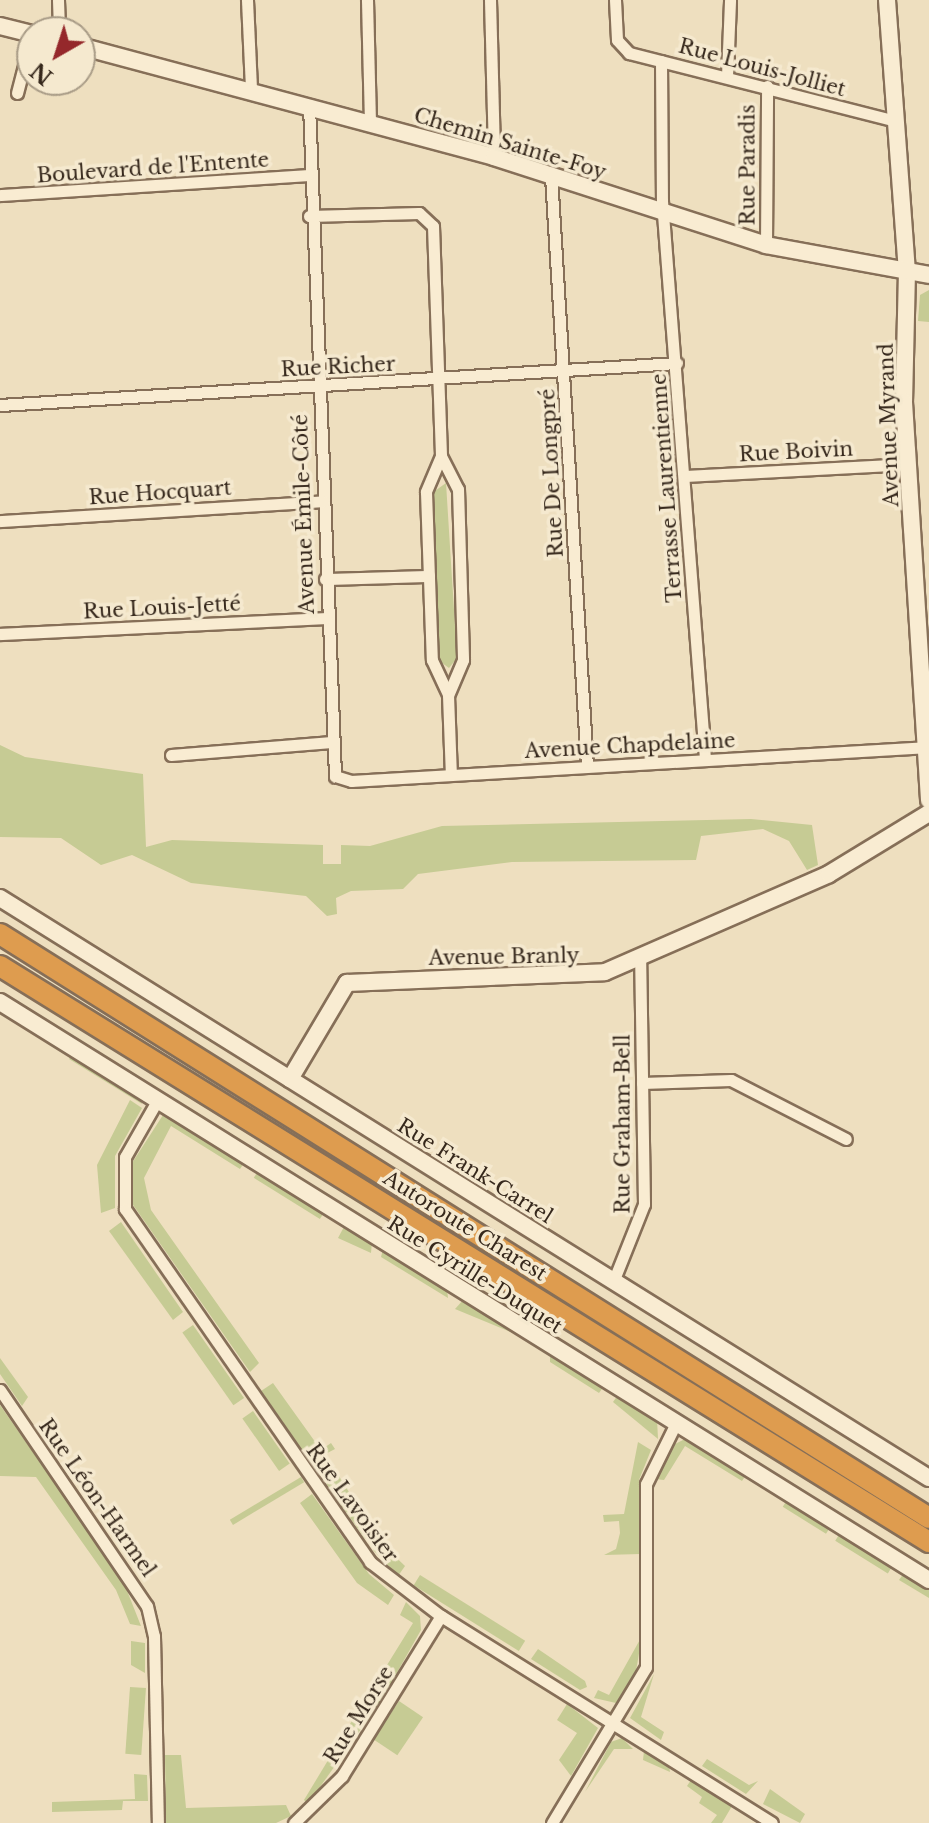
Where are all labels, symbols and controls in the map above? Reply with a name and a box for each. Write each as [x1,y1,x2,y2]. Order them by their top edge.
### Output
north arrow [16,16,96,96]
street label: Rue Louis-Jolliet [676,34,848,102]
text: N [25,56,58,90]
street label: Chemin Sainte-Foy [411,103,609,185]
street label: Rue Paradis [736,105,760,225]
street label: Boulevard de l'Entente [36,148,270,188]
street label: Avenue Myrand [874,343,904,507]
street label: Rue Richer [280,352,396,382]
street label: Terrasse Laurentienne [647,373,687,603]
street label: Rue De Longpré [536,388,568,558]
street label: Avenue Émile-Côté [289,414,319,614]
street label: Rue Boivin [738,437,854,467]
street label: Rue Hocquart [88,476,232,510]
street label: Rue Louis-Jetté [83,592,241,624]
street label: Avenue Chapdelaine [524,728,736,764]
street label: Avenue Branly [428,944,580,970]
street label: Rue Graham-Bell [611,1034,635,1214]
street label: Rue Frank-Carrel [393,1113,557,1229]
street label: Autoroute Charest [379,1166,551,1286]
street label: Rue Cyrille-Duquet [383,1211,567,1339]
street label: Rue Léon-Harmel [34,1415,160,1581]
street label: Rue Lavoisier [301,1439,403,1567]
street label: Rue Morse [319,1662,399,1768]

